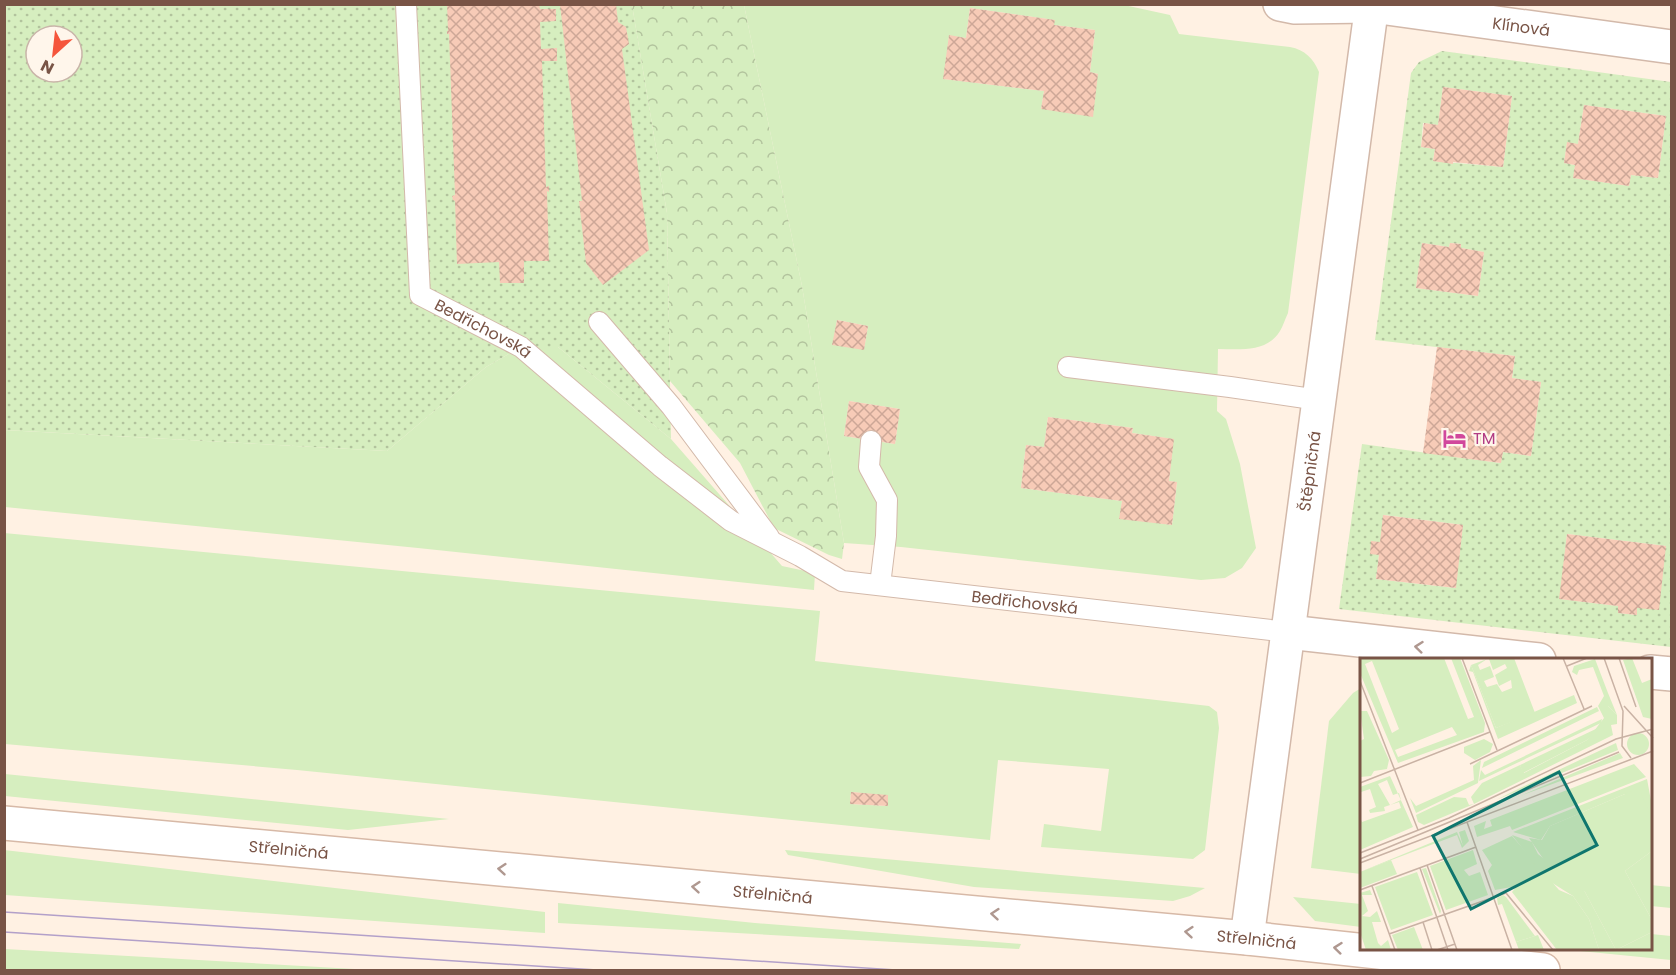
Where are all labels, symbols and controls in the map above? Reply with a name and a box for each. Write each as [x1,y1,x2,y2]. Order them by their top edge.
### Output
street label: Klínová [1491,12,1551,42]
north arrow [24,24,84,84]
text: N [37,54,58,80]
street label: Bedřichovská [431,294,537,364]
hotel icon: TM [1442,425,1468,451]
place label: TM [1473,427,1495,450]
street label: Štěpničná [1293,430,1327,513]
street label: Bedřichovská [970,585,1079,620]
one-way arrow [1414,641,1423,653]
inset map [1360,658,1652,951]
street label: Střelničná [248,835,330,865]
one-way arrow [497,863,506,876]
street label: Střelničná [732,879,814,910]
one-way arrow [691,881,700,894]
one-way arrow [990,908,999,921]
street label: Střelničná [1216,924,1298,955]
one-way arrow [1184,926,1193,939]
one-way arrow [1334,942,1343,955]

